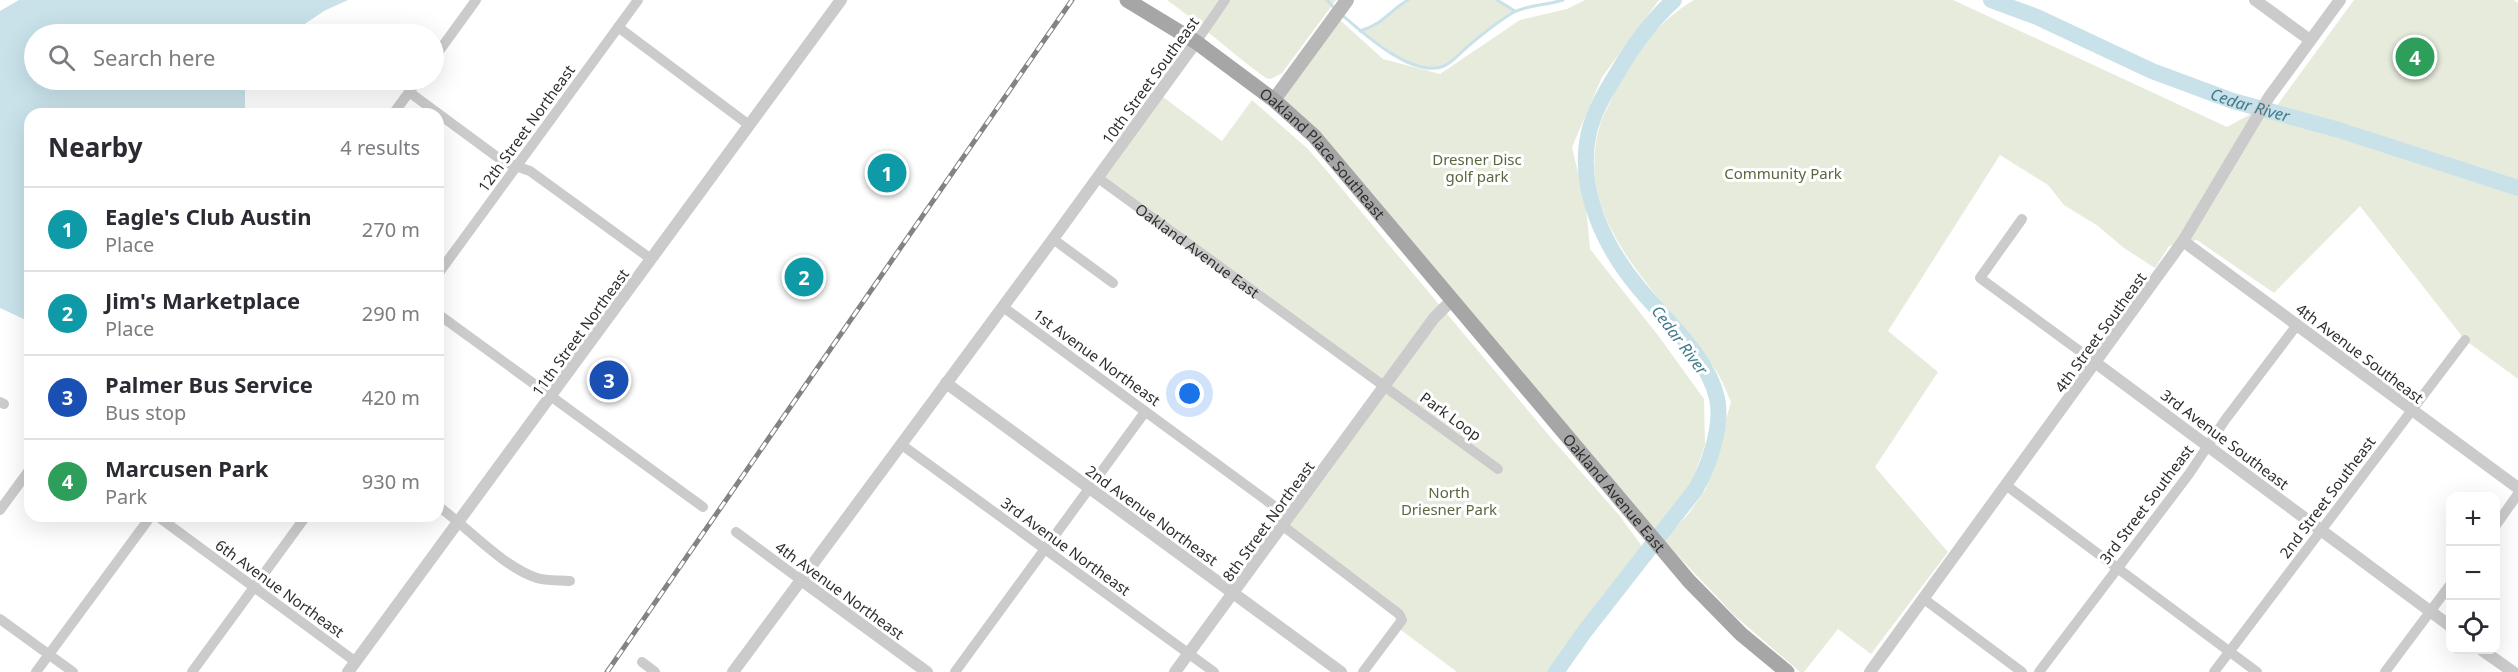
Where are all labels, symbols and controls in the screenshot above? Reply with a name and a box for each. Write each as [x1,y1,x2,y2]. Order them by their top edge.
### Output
street label: 10th Street Southeast [1097,12,1203,147]
search box [24,24,444,90]
pin: 4 [2396,34,2434,80]
icon: search [45,41,78,74]
text: Search here [93,42,215,72]
street label: 12th Street Northeast [473,60,579,196]
street label: Oakland Place Southeast [1256,83,1390,224]
water label: Cedar River [2207,83,2293,127]
text: Nearby [48,129,143,165]
text: 4 results [340,134,420,161]
park label: Dresner Disc golf park [1432,149,1522,186]
pin: 1 [868,150,906,195]
park label: Community Park [1724,163,1842,183]
street label: Oakland Avenue East [1131,198,1264,303]
text: Eagle's Club Austin [105,201,311,231]
text: 1 [62,216,73,243]
text: 270 m [362,216,420,243]
text: Place [105,231,154,258]
pin: 2 [784,254,824,300]
street label: 11th Street Northeast [527,264,633,400]
street label: 4th Street Southeast [2050,268,2151,396]
text: Jim's Marketplace [105,285,300,315]
street label: 4th Avenue Southeast [2292,299,2428,408]
text: 2 [62,300,73,327]
text: 290 m [362,300,420,327]
water label: Cedar River [1647,301,1714,380]
street label: 1st Avenue Northeast [1029,304,1165,410]
text: Place [105,315,154,342]
pin: 3 [590,358,628,403]
text: Palmer Bus Service [105,369,313,399]
your location [1175,379,1204,408]
text: 3 [62,384,73,411]
text: 420 m [362,384,420,411]
street label: 3rd Avenue Southeast [2157,384,2293,494]
street label: Park Loop [1416,387,1486,445]
text: Bus stop [105,399,186,426]
street label: Oakland Avenue East [1559,429,1670,556]
street label: 2nd Street Southeast [2275,432,2380,562]
street label: 3rd Street Southeast [2095,440,2198,568]
text: Marcusen Park [105,453,268,483]
street label: 8th Street Northeast [1218,456,1319,585]
street label: 2nd Avenue Northeast [1082,460,1222,570]
text: 4 [62,468,73,495]
text: 930 m [362,468,420,495]
park label: North Driesner Park [1401,482,1497,519]
text: Park [105,483,147,510]
street label: 3rd Avenue Northeast [997,492,1135,600]
map controls [2446,492,2500,654]
button: + [2446,492,2500,546]
street label: 6th Avenue Northeast [212,534,349,642]
street label: 4th Avenue Northeast [772,536,909,644]
button: − [2446,546,2500,600]
button: locate [2446,600,2500,654]

